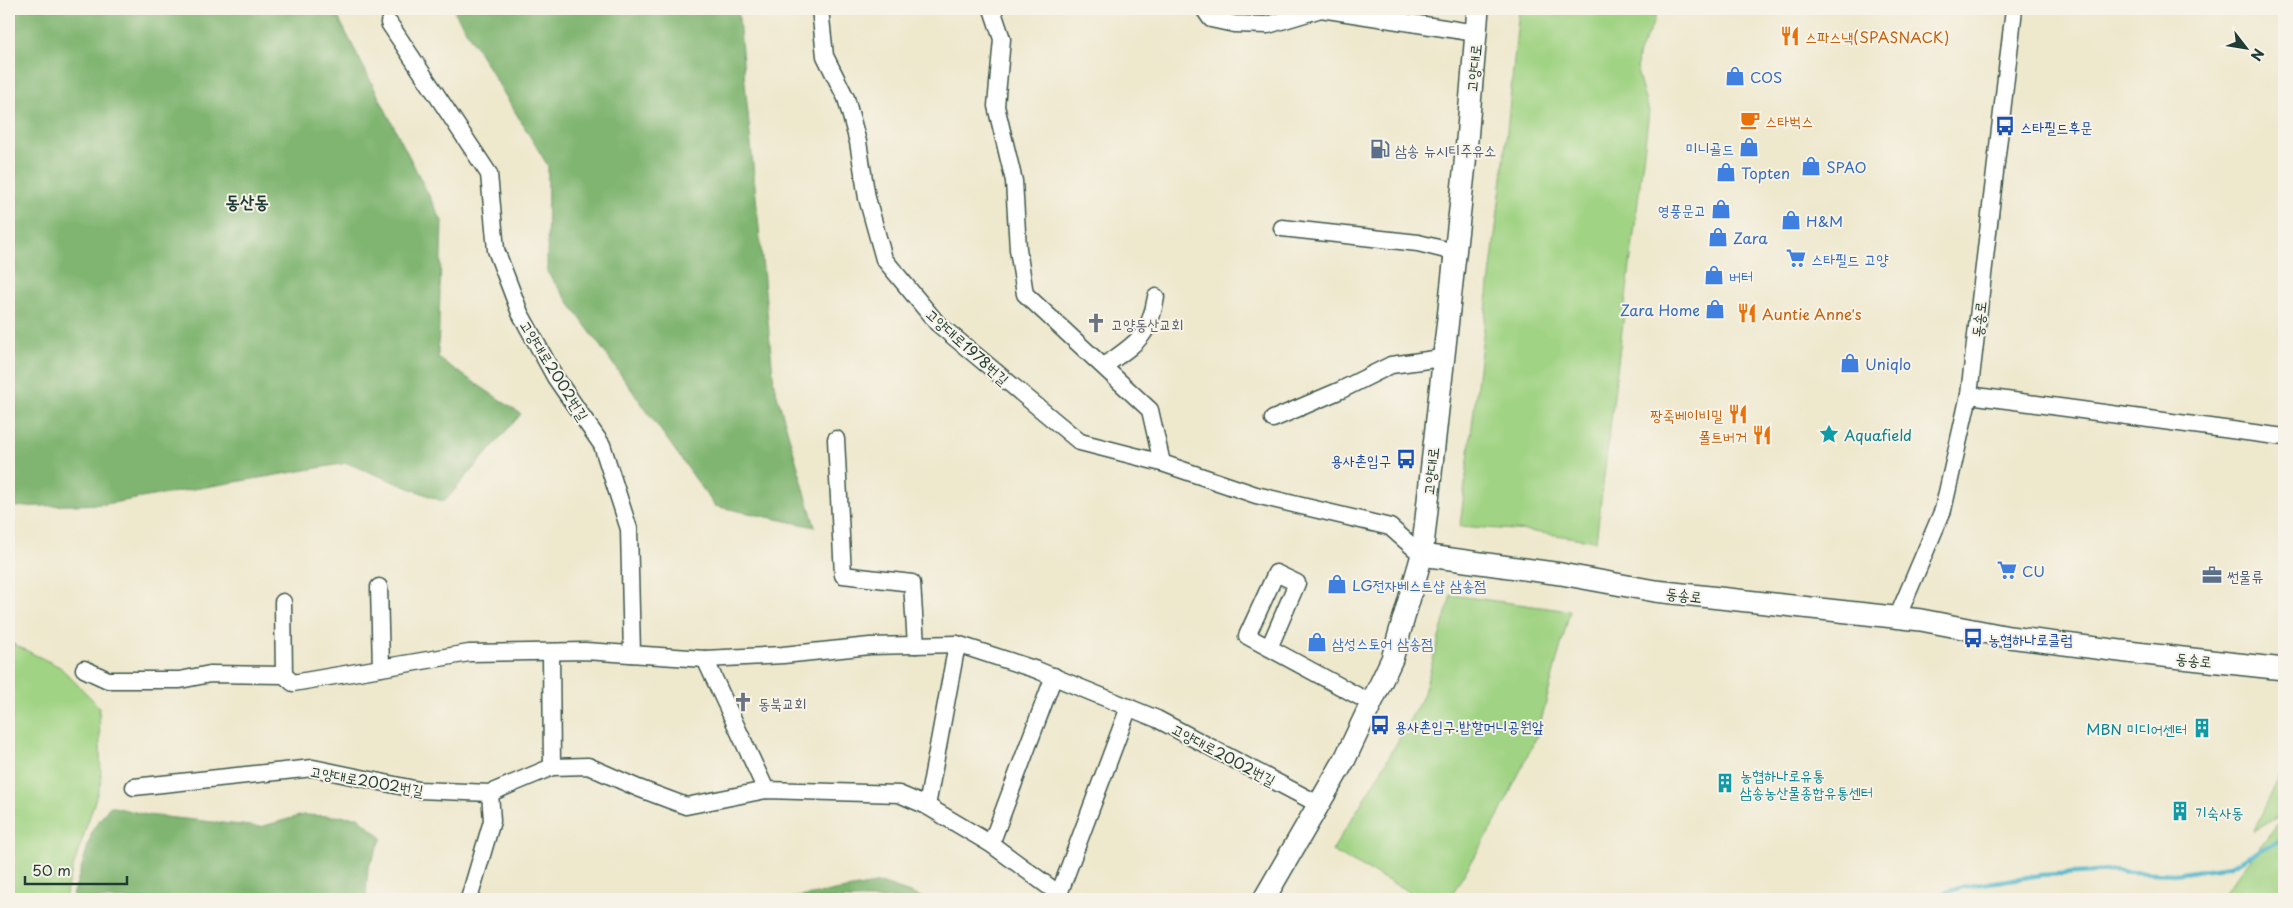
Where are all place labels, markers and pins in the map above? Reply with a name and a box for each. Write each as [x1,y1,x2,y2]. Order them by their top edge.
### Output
restaurant icon: 스파스낵(SPASNACK) [1779,25,1801,47]
place label: 스파스낵(SPASNACK) [1805,25,1949,48]
shop icon: COS [1724,65,1746,87]
place label: COS [1750,65,1782,88]
cafe icon: 스타벅스 [1739,109,1761,131]
place label: 스타벅스 [1765,109,1813,132]
bus stop icon: 스타필드후문 [1994,115,2016,137]
place label: 스타필드후문 [2020,115,2092,138]
place label: 미니골드 [1686,136,1734,159]
shop icon: 미니골드 [1738,136,1760,158]
fuel station icon: 삼송 뉴시티주유소 [1369,138,1391,160]
place label: 삼송 뉴시티주유소 [1395,138,1496,161]
shop icon: SPAO [1800,155,1822,177]
place label: SPAO [1826,155,1867,178]
shop icon: Topten [1715,161,1737,183]
place label: Topten [1741,161,1790,184]
place label: 영풍문고 [1658,198,1706,221]
shop icon: 영풍문고 [1710,198,1732,220]
shop icon: H&M [1780,209,1802,231]
place label: H&M [1806,209,1843,232]
shop icon: Zara [1707,226,1729,248]
place label: Zara [1733,226,1768,249]
supermarket icon: 스타필드 고양 [1785,247,1807,269]
place label: 스타필드 고양 [1811,247,1889,270]
shop icon: 버터 [1703,264,1725,286]
place label: 버터 [1729,264,1753,287]
place label: Zara Home [1620,298,1700,321]
shop icon: Zara Home [1704,298,1726,320]
restaurant icon: Auntie Anne's [1736,302,1758,324]
place label: Auntie Anne's [1762,302,1862,325]
church icon: 고양동산교회 [1085,312,1107,334]
place label: 고양동산교회 [1111,312,1183,335]
shop icon: Uniqlo [1839,352,1861,374]
place label: Uniqlo [1865,352,1911,375]
place label: 짱죽베이비밀 [1651,403,1723,426]
restaurant icon: 짱죽베이비밀 [1727,403,1749,425]
place icon: Aquafield [1818,423,1840,445]
place label: Aquafield [1844,423,1912,446]
place label: 폴트버거 [1699,424,1747,447]
restaurant icon: 폴트버거 [1751,424,1773,446]
place label: 용사촌입구 [1331,448,1391,471]
bus stop icon: 용사촌입구 [1395,448,1417,470]
supermarket icon: CU [1996,559,2018,581]
place label: CU [2022,559,2045,582]
office icon: 썬물류 [2201,564,2223,586]
place label: 썬물류 [2227,564,2263,587]
shop icon: LG전자베스트샵 삼송점 [1326,573,1348,595]
place label: LG전자베스트샵 삼송점 [1352,573,1486,596]
bus stop icon: 농협하나로클럽 [1962,627,1984,649]
place label: 농협하나로클럽 [1988,627,2073,650]
shop icon: 삼성스토어 삼송점 [1306,631,1328,653]
place label: 삼성스토어 삼송점 [1332,631,1433,654]
church icon: 동북교회 [732,691,754,713]
place label: 동북교회 [758,691,806,714]
bus stop icon: 용사촌입구.밥할머니공원앞 [1369,714,1391,736]
place label: 용사촌입구.밥할머니공원앞 [1395,714,1544,737]
place label: MBN 미디어센터 [2086,717,2187,740]
building icon: MBN 미디어센터 [2191,717,2213,739]
place label: 농협하나로유통 삼송농산물종합유통센터 [1740,763,1873,803]
building icon: 농협하나로유통 삼송농산물종합유통센터 [1714,772,1736,794]
building icon: 기숙사동 [2169,800,2191,822]
place label: 기숙사동 [2195,800,2243,823]

